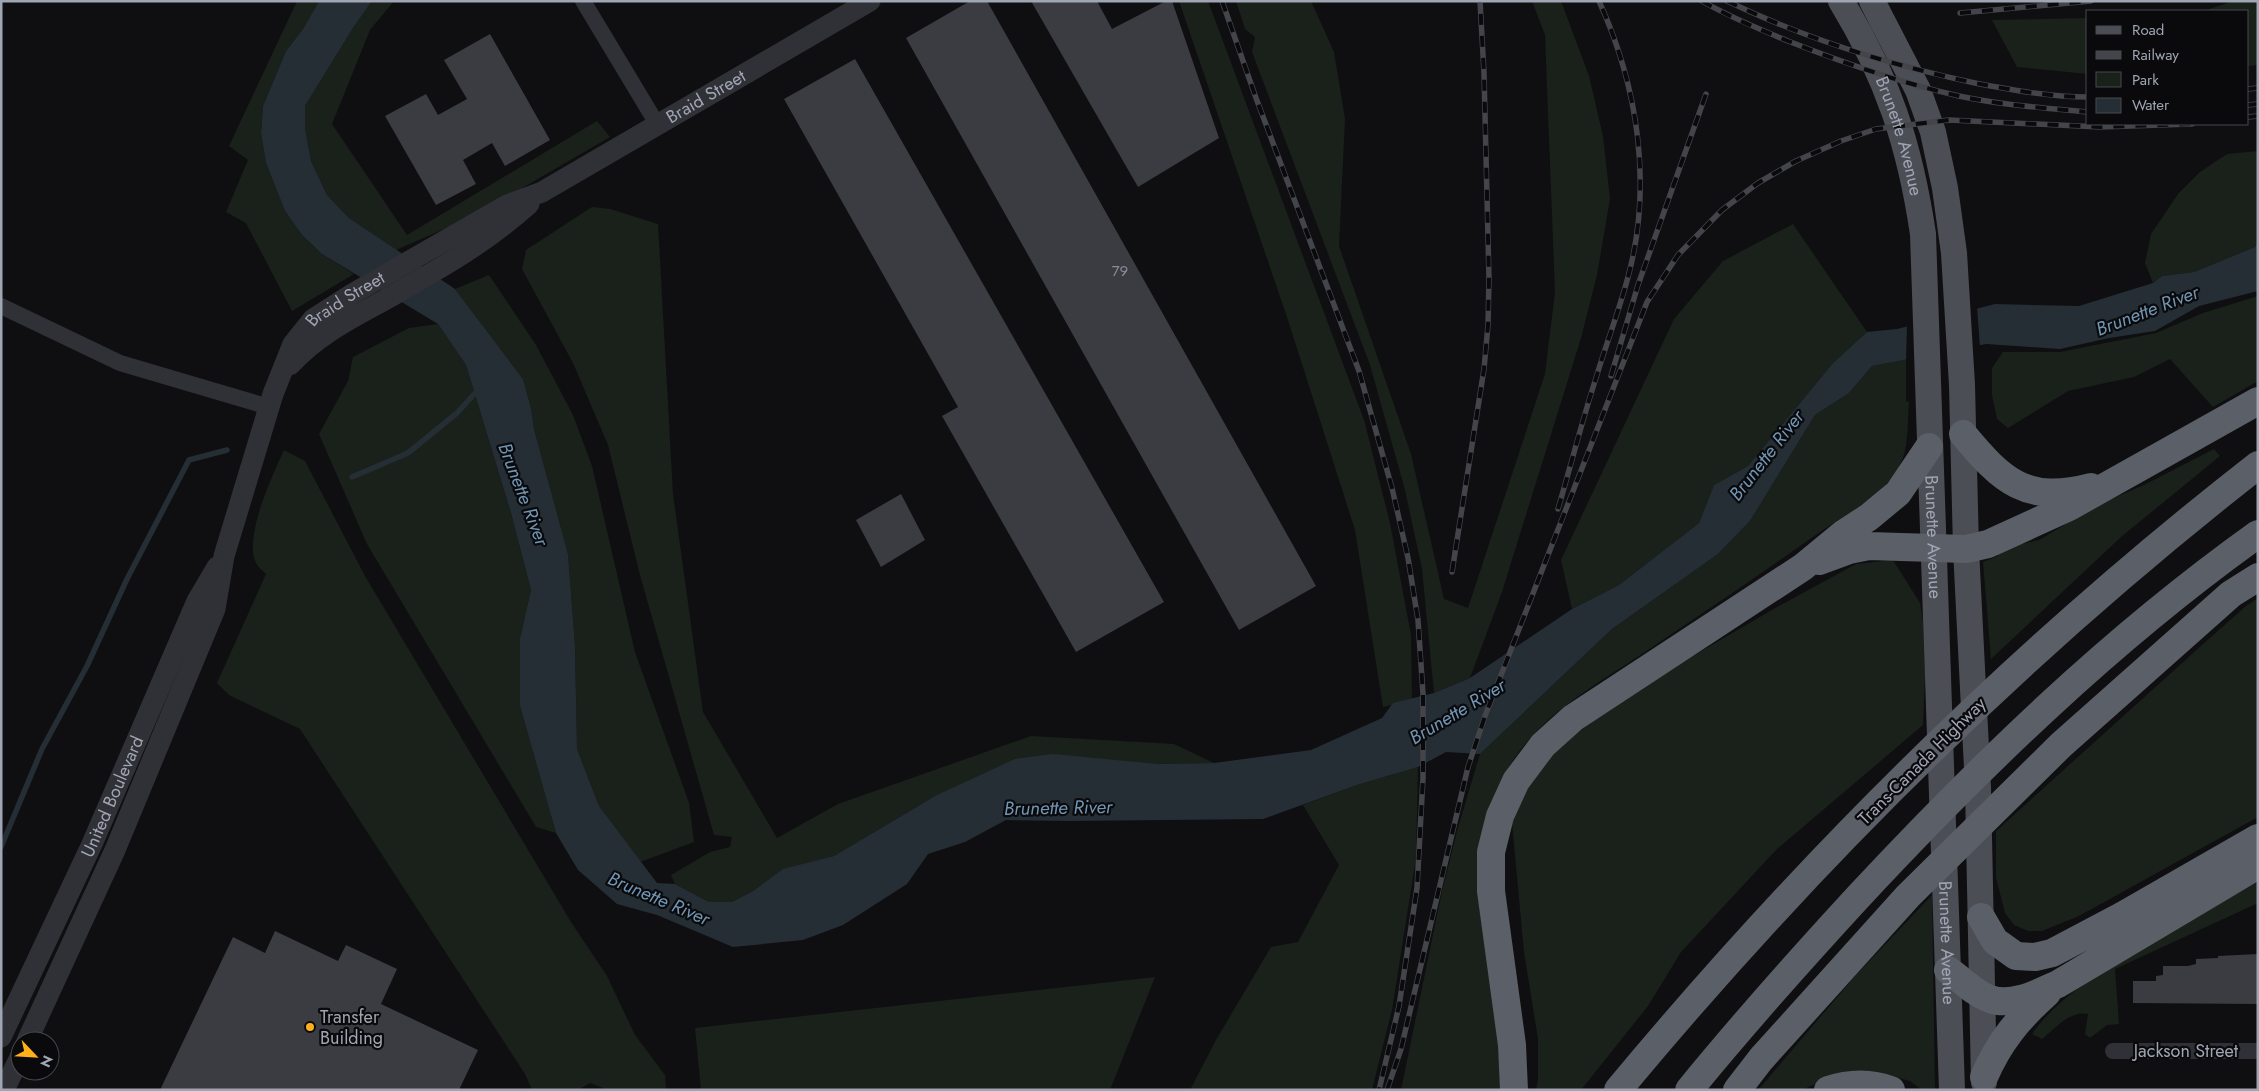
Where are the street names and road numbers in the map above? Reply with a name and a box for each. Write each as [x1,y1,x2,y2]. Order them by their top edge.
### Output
street label: Braid Street [661,63,751,130]
street label: Brunette Avenue [1869,72,1929,198]
street label: Braid Street [299,265,390,332]
street label: Brunette Avenue [1918,475,1948,599]
street label: Trans-Canada Highway [1852,691,1992,831]
street label: United Boulevard [74,732,150,862]
street label: Brunette Avenue [1932,880,1962,1005]
street label: Jackson Street [2132,1038,2239,1064]

